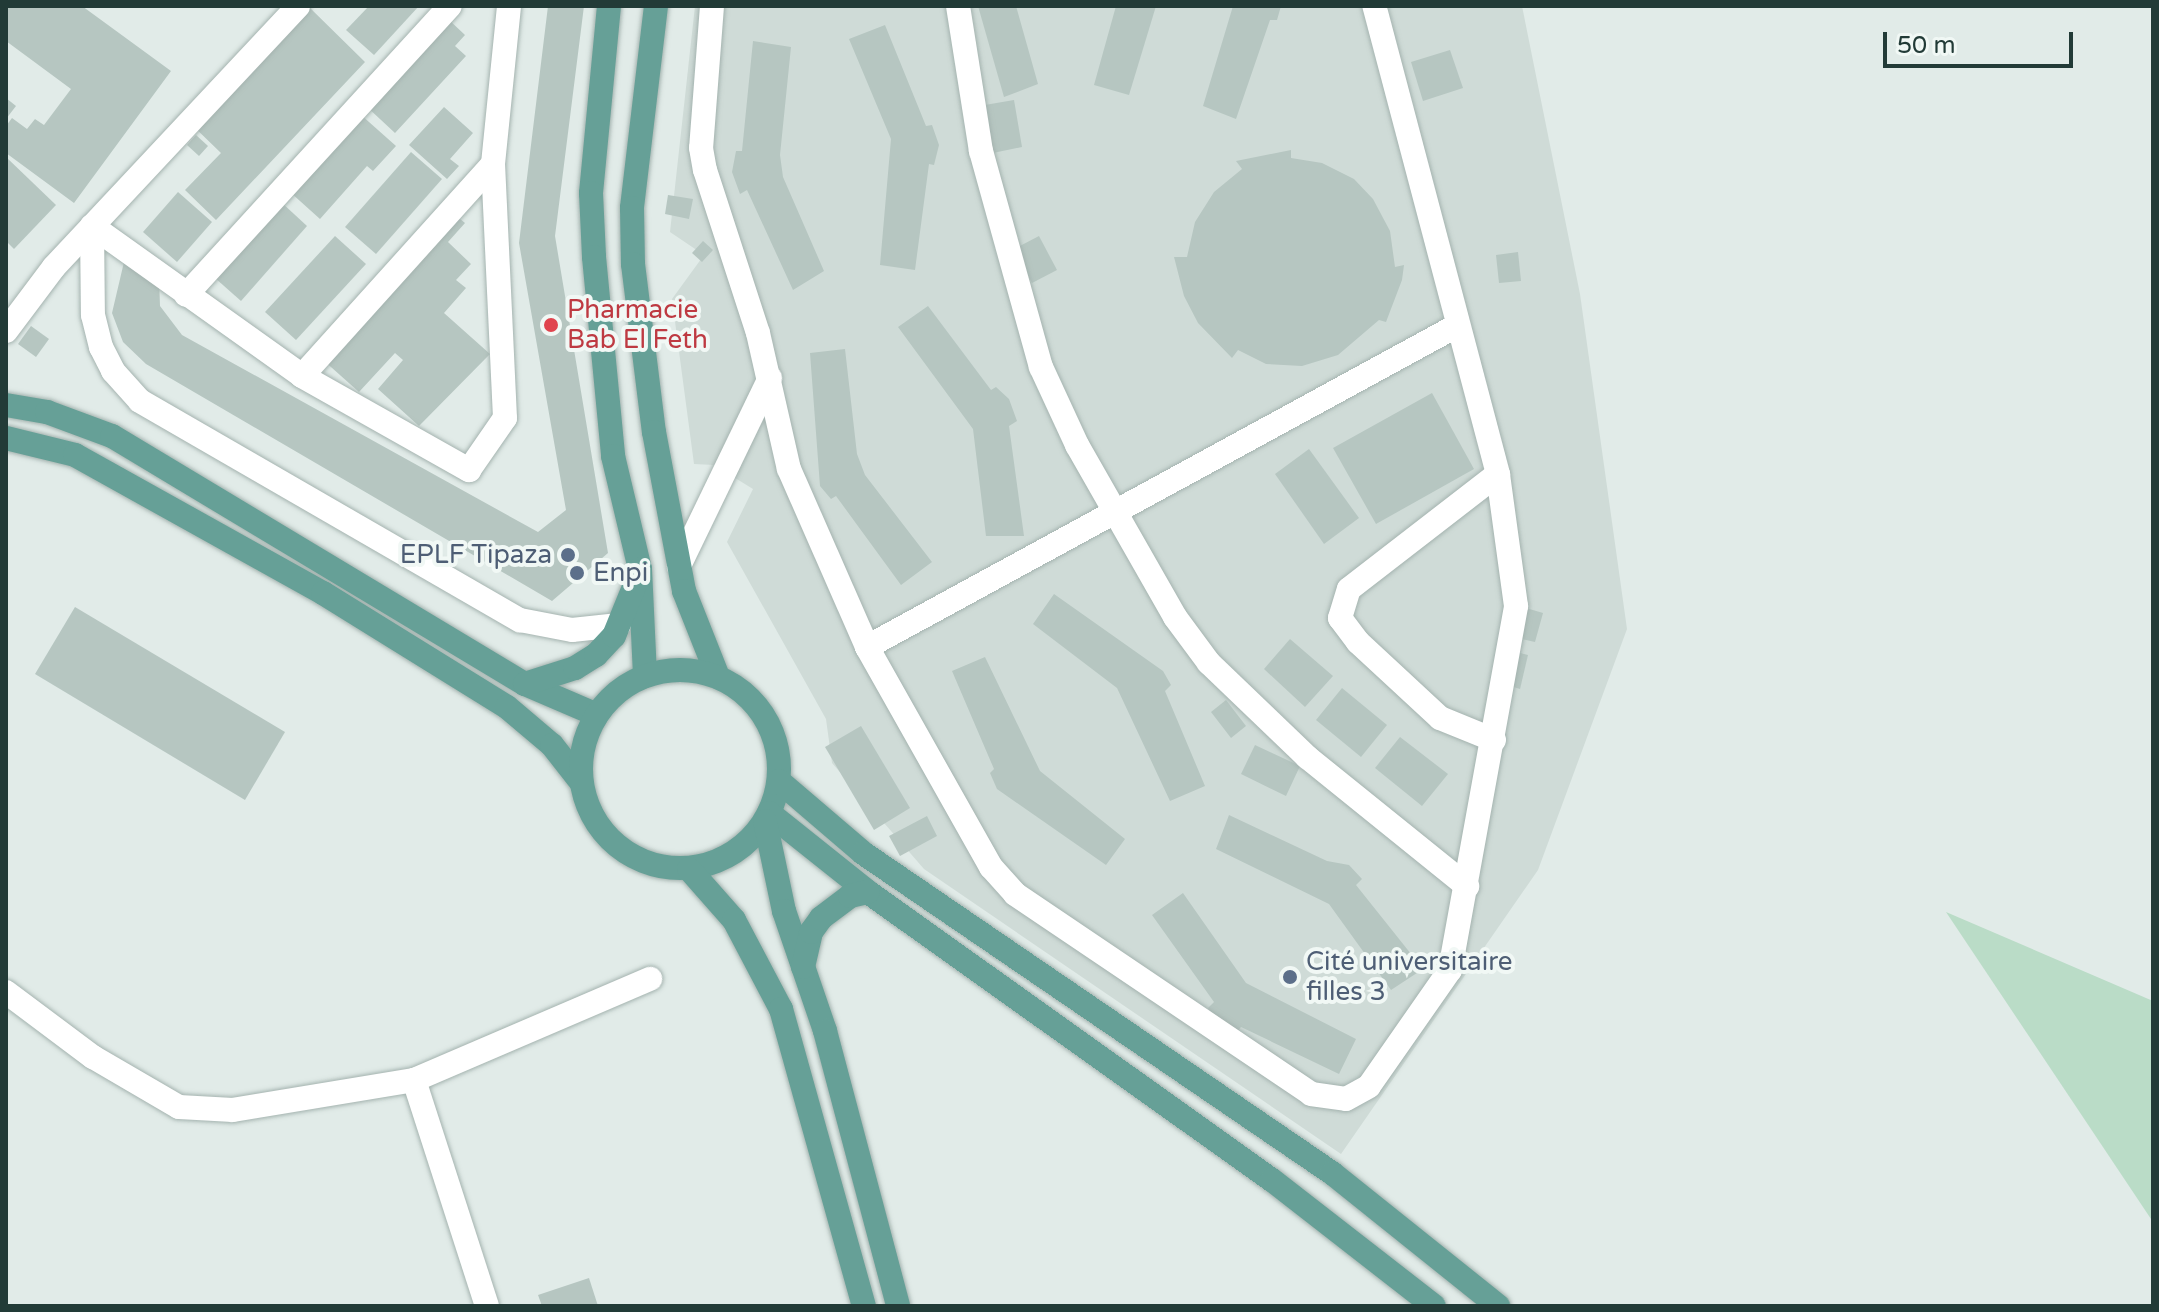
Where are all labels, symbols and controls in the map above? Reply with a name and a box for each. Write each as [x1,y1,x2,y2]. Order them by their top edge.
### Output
scale bar [1887,16,2077,66]
text: 50 m [1897,31,1955,60]
place label: Pharmacie Bab El Feth [567,294,708,356]
marker: Pharmacie Bab El Feth [542,316,560,334]
place label: EPLF Tipaza [400,539,552,571]
marker: EPLF Tipaza [559,546,577,564]
place label: Enpi [593,557,648,589]
marker: Enpi [568,564,586,582]
place label: Cité universitaire filles 3 [1306,946,1512,1008]
marker: Cité universitaire filles 3 [1281,968,1299,986]

